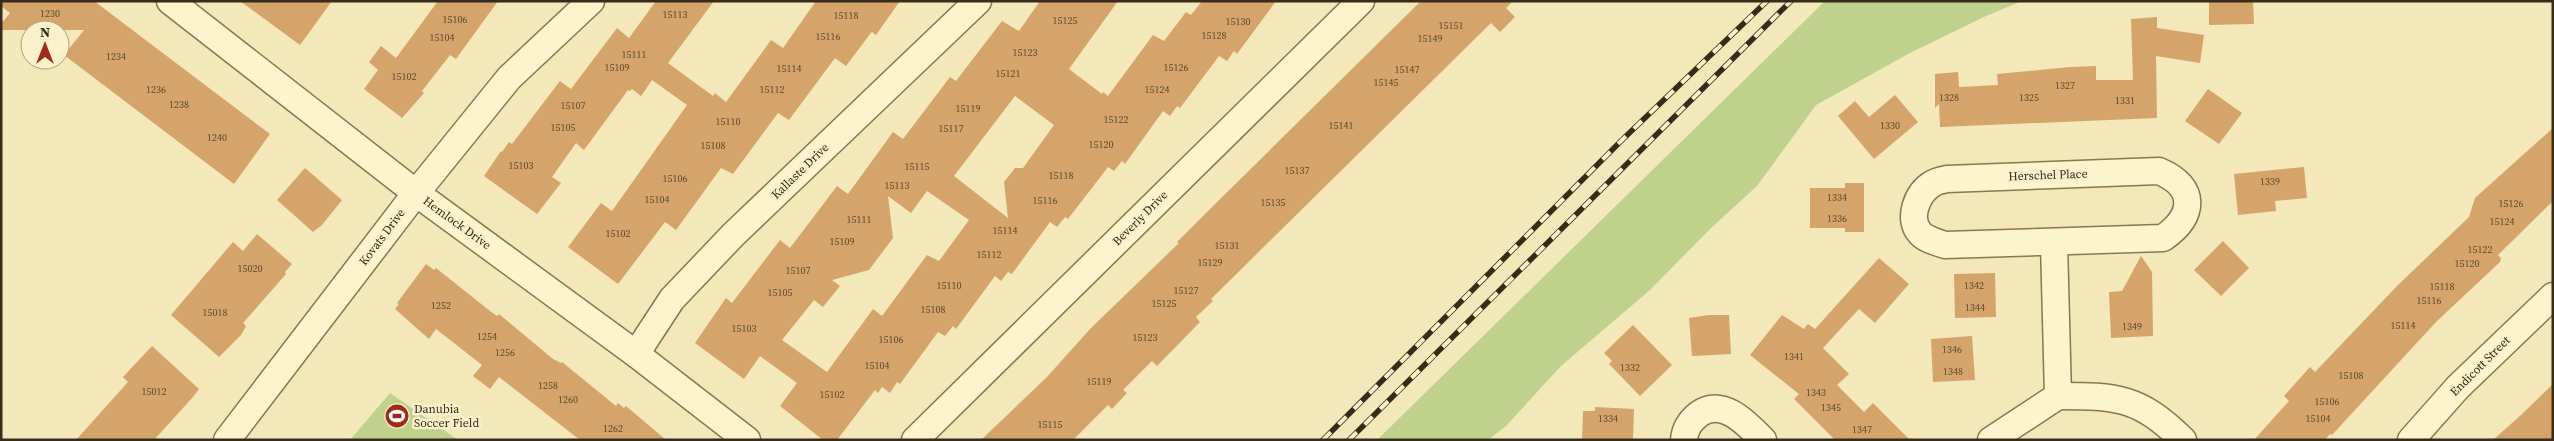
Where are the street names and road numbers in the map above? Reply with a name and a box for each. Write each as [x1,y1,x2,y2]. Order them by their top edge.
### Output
street label: Kallaste Drive [768,140,832,202]
street label: Herschel Place [2008,166,2088,184]
street label: Beverly Drive [1109,187,1171,249]
street label: Hemlock Drive [420,193,494,253]
street label: Kovats Drive [355,205,409,269]
street label: Endicott Street [2446,332,2514,400]

